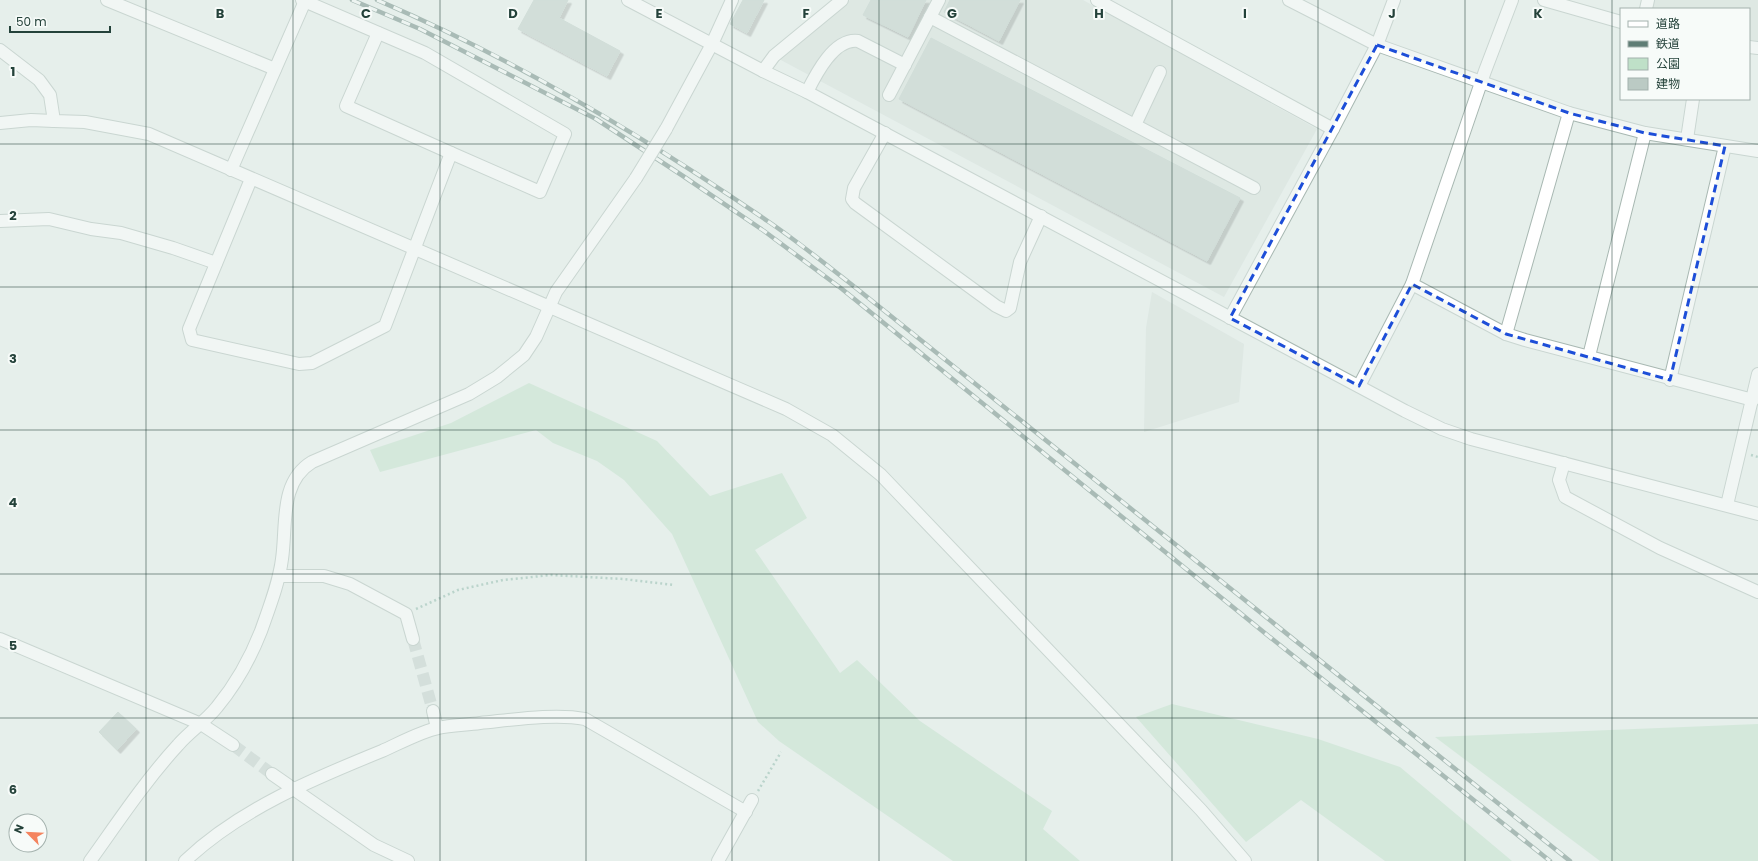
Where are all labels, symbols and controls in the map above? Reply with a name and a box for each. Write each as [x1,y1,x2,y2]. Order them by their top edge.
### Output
text: B [216,4,225,23]
text: C [361,4,371,23]
text: D [508,4,518,23]
text: E [655,4,663,23]
text: F [802,4,810,23]
text: G [947,4,957,23]
text: H [1094,4,1104,23]
text: I [1243,4,1247,23]
text: J [1388,4,1396,23]
text: K [1533,4,1543,23]
scale bar [10,8,110,34]
legend [1620,8,1750,100]
text: 50 m [16,13,47,30]
text: 道路 [1656,15,1680,32]
text: 鉄道 [1656,35,1680,52]
text: 公園 [1656,55,1680,72]
text: 1 [11,62,15,81]
text: 建物 [1656,75,1680,92]
text: 2 [9,206,17,225]
text: 3 [9,349,17,368]
text: 4 [9,493,18,512]
text: 5 [9,636,17,655]
text: 6 [9,780,17,799]
north arrow [8,813,48,853]
text: N [10,822,28,836]

